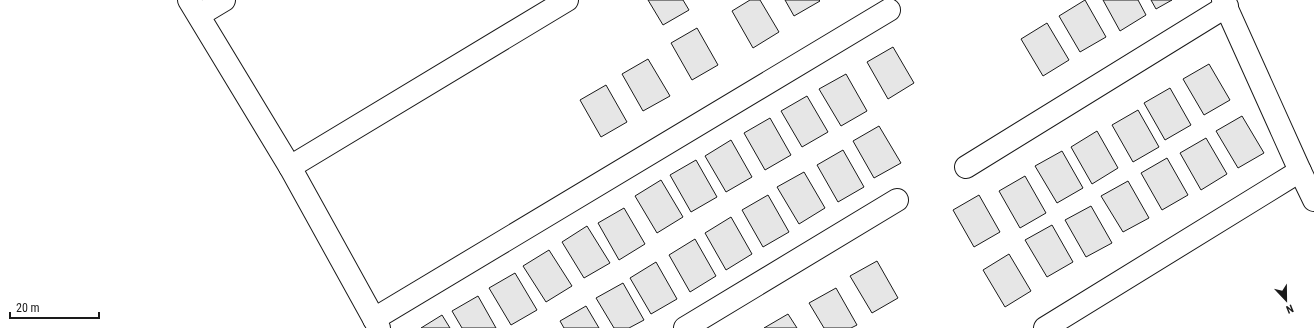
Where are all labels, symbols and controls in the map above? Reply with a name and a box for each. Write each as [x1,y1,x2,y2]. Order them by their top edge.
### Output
north arrow [1266,280,1306,320]
scale bar [10,294,99,320]
text: 20 m [16,301,40,315]
text: N [1284,302,1295,316]

